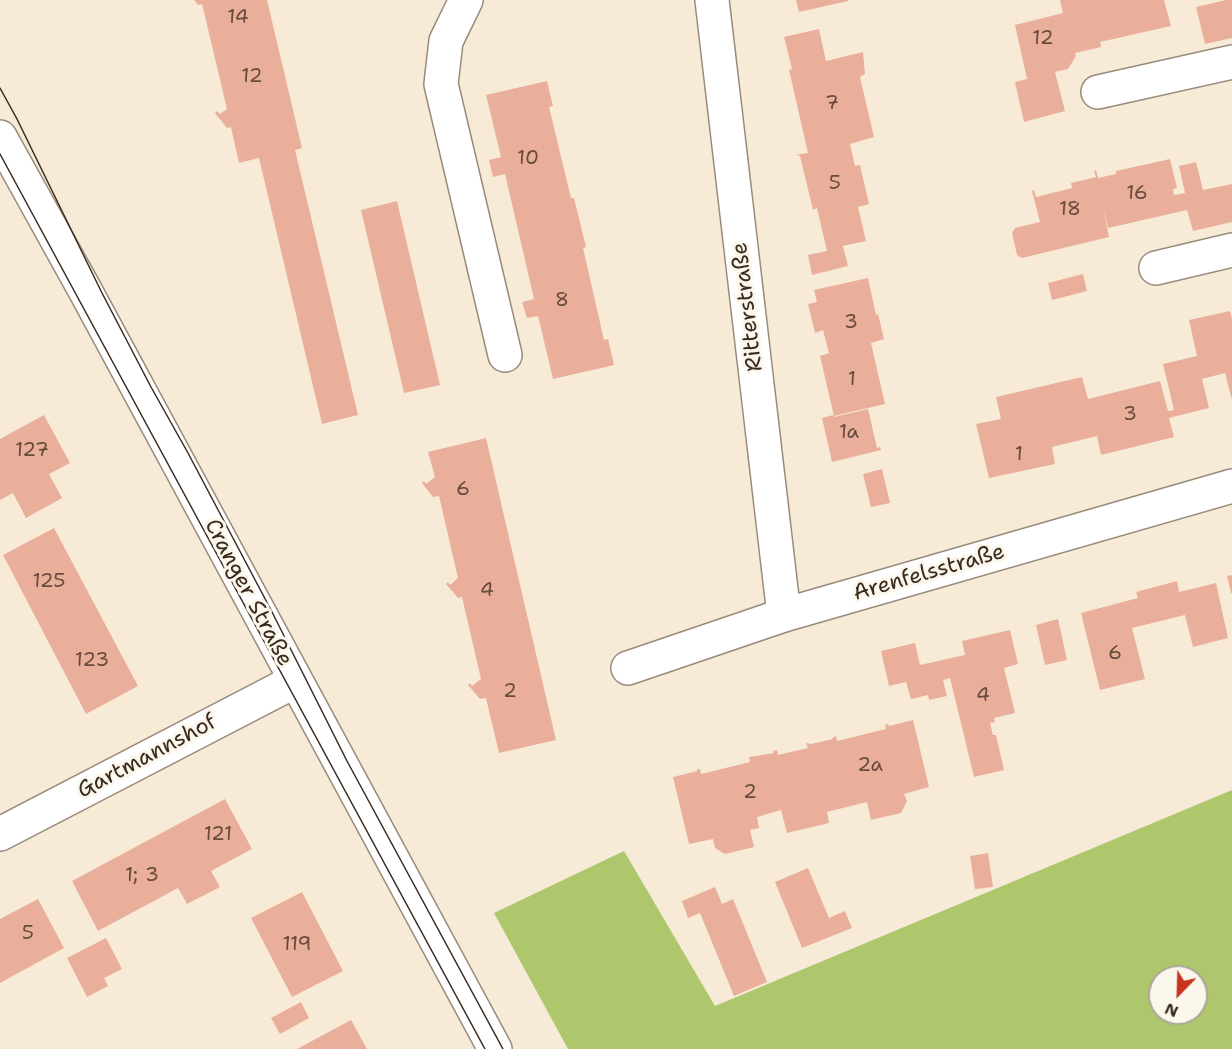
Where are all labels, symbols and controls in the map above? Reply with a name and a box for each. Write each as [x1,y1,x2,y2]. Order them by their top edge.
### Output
house number: 14 [227,6,249,30]
house number: 12 [1032,27,1054,51]
house number: 12 [241,65,263,89]
house number: 7 [825,92,839,116]
house number: 10 [517,147,539,171]
house number: 5 [829,172,841,196]
house number: 16 [1126,182,1148,206]
house number: 18 [1059,198,1081,222]
street label: Ritterstraße [727,241,769,373]
house number: 8 [555,289,569,313]
house number: 3 [844,311,858,335]
house number: 1 [848,368,856,392]
house number: 3 [1123,403,1137,427]
house number: 1a [839,421,859,445]
house number: 127 [15,439,49,463]
house number: 1 [1015,443,1023,467]
house number: 6 [456,478,470,502]
street label: Cranger Straße [198,515,298,671]
street label: Arenfelsstraße [850,539,1008,607]
house number: 125 [32,570,66,594]
house number: 4 [480,579,494,603]
house number: 6 [1108,642,1122,666]
house number: 123 [75,649,109,673]
house number: 2 [503,680,517,704]
house number: 4 [976,684,990,708]
street label: Gartmannshof [73,709,221,805]
house number: 2a [857,754,883,778]
house number: 2 [743,781,757,805]
house number: 121 [204,823,232,847]
house number: 1; 3 [125,864,159,888]
house number: 5 [22,922,34,946]
house number: 119 [282,933,312,957]
north arrow [1148,965,1208,1025]
text: N [1162,998,1181,1022]

